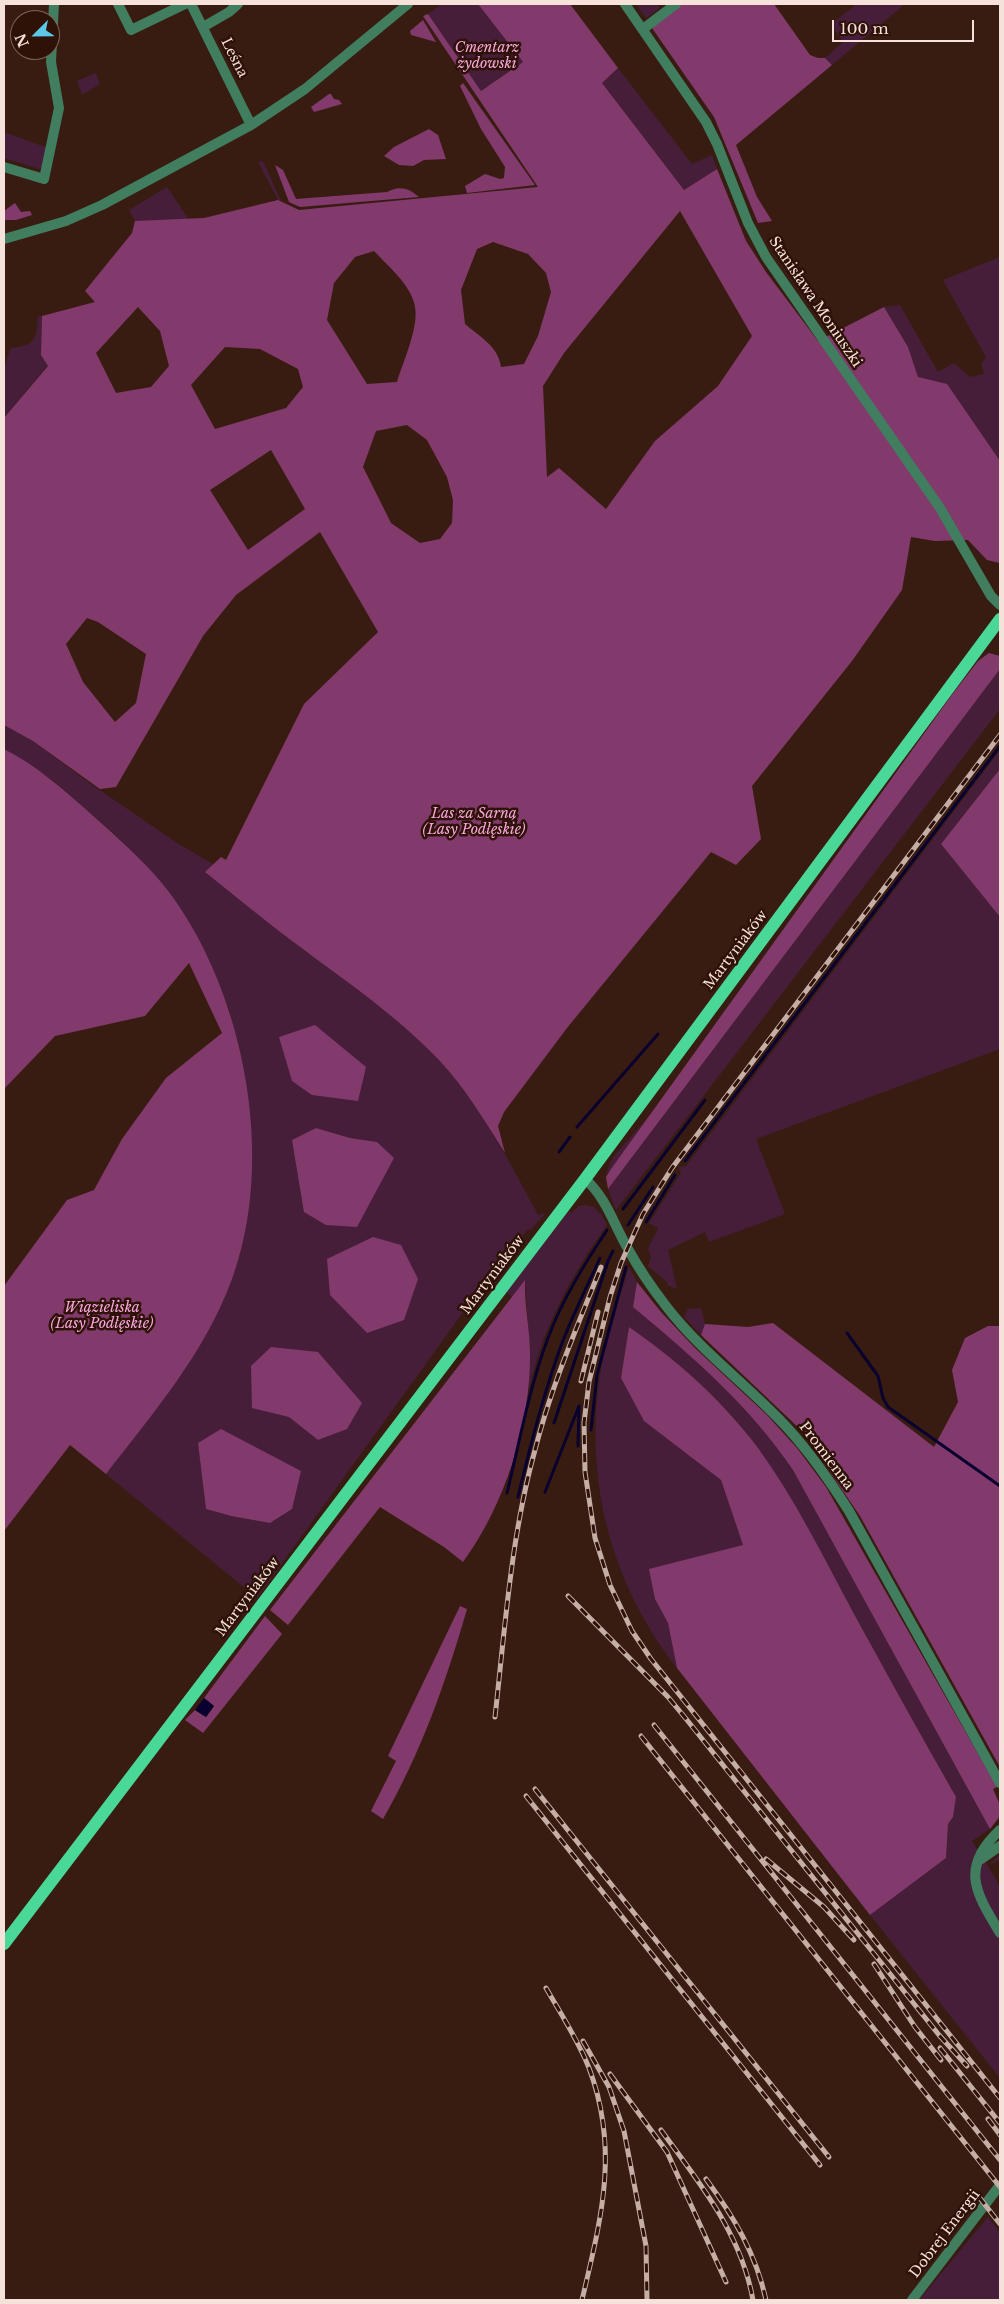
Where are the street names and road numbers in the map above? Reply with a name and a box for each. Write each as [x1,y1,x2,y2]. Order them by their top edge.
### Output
street label: Leśna [217,35,251,81]
street label: Stanisława Moniuszki [765,234,865,370]
street label: Martyniaków [701,907,771,993]
street label: Martyniaków [458,1232,528,1318]
street label: Promienna [795,1419,857,1493]
street label: Martyniaków [213,1554,283,1640]
street label: Dobrej Energii [906,2187,984,2281]

